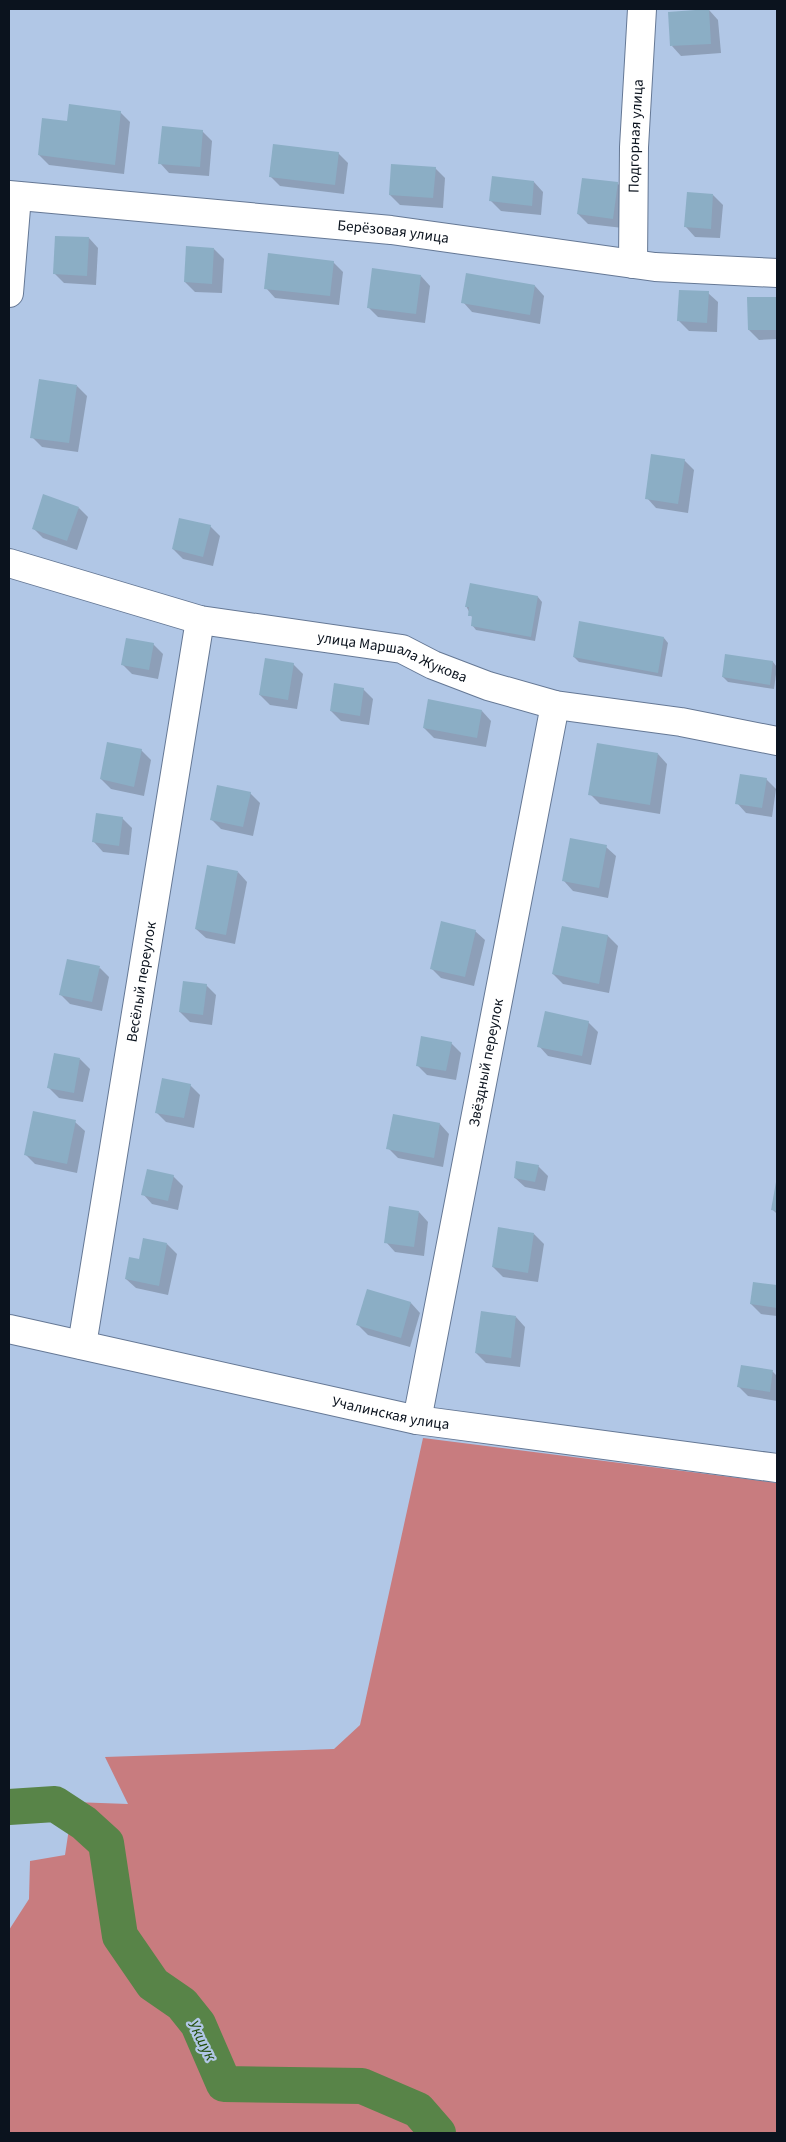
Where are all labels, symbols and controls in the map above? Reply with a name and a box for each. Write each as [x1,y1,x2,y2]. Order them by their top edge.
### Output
street label: Подгорная улица [624,79,649,193]
street label: Берёзовая улица [337,215,450,249]
street label: улица Маршала Жукова [316,627,470,688]
street label: Весёлый переулок [121,919,162,1044]
street label: Звёздный переулок [464,996,509,1129]
street label: Учалинская улица [330,1391,451,1435]
water label: Укшук [183,2016,222,2065]

